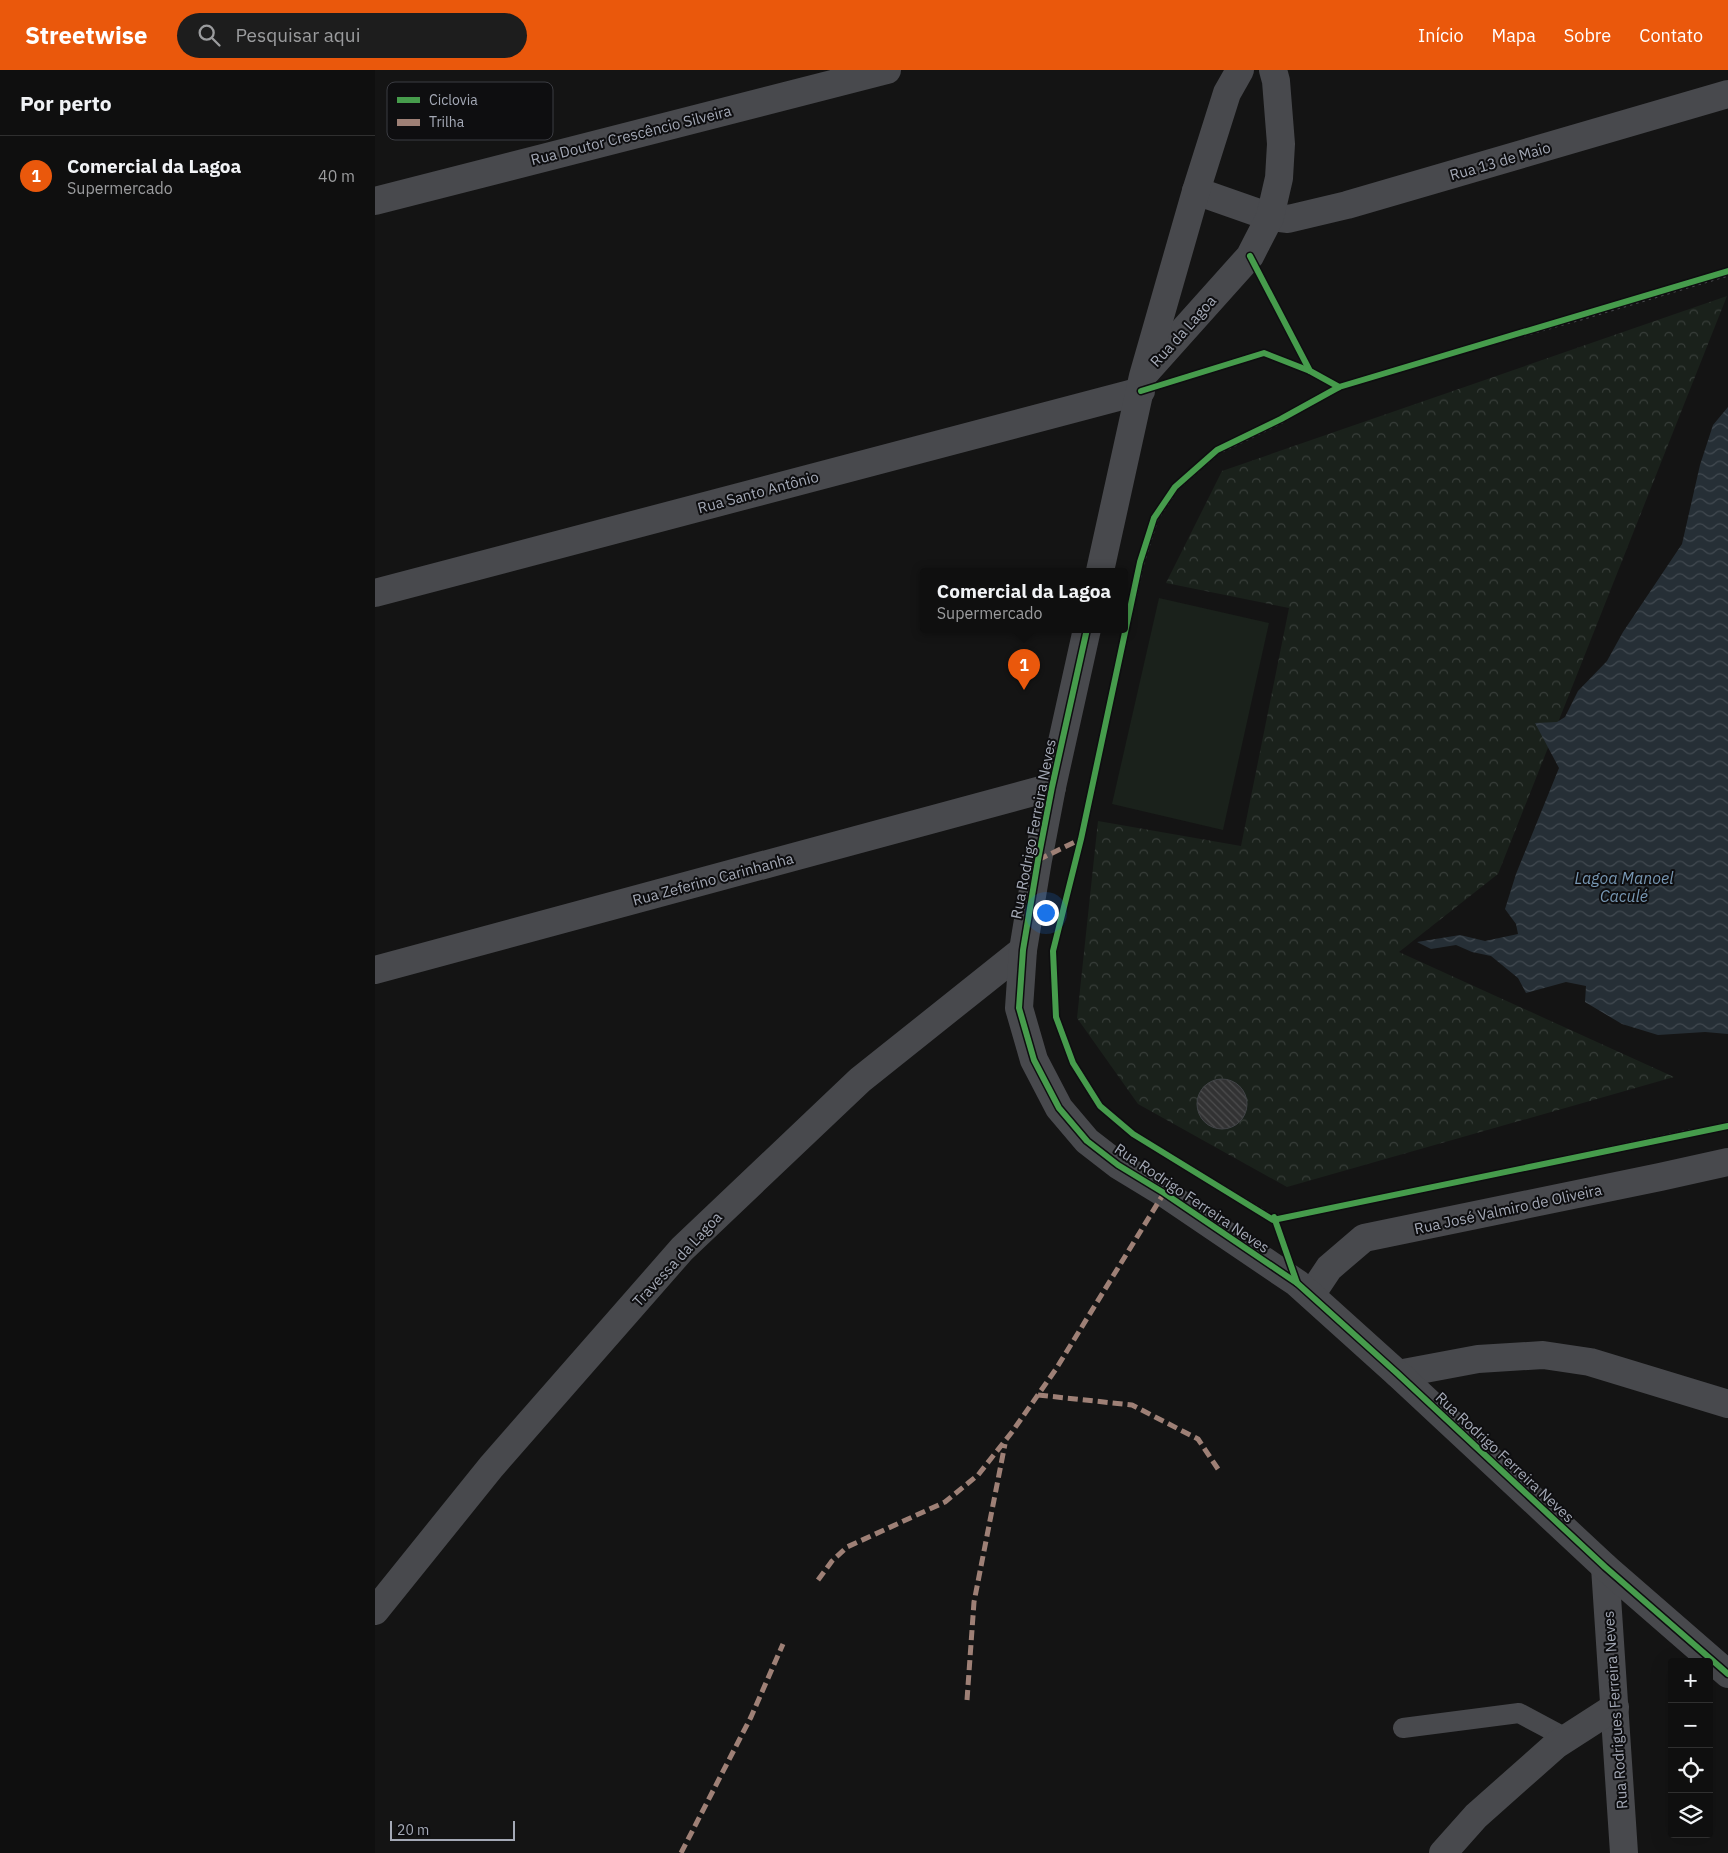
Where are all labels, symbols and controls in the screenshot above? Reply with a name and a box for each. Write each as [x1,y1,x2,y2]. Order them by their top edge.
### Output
search box [177,13,527,58]
text: Streetwise [25,19,147,51]
icon: search [195,21,223,49]
text: Pesquisar aqui [235,23,360,47]
text: Início [1418,24,1464,47]
text: Mapa [1492,24,1536,47]
text: Sobre [1564,24,1611,47]
text: Contato [1639,24,1703,47]
legend [387,82,553,140]
text: Por perto [20,89,112,117]
text: Ciclovia [429,91,478,109]
street label: Rua Doutor Crescêncio Silveira [529,101,733,169]
text: Trilha [429,113,465,131]
street label: Rua 13 de Maio [1447,138,1553,184]
text: Comercial da Lagoa [67,154,241,178]
text: 1 [31,166,41,186]
text: 40 m [318,166,355,186]
text: Supermercado [67,178,173,198]
street label: Rua da Lagoa [1146,291,1220,371]
street label: Rua Santo Antônio [695,467,821,517]
popup [920,568,1128,633]
text: Comercial da Lagoa [937,579,1111,603]
text: Supermercado [937,603,1043,623]
pin: 1 [1008,649,1040,690]
street label: Rua Rodrigo Ferreira Neves [1006,737,1060,921]
street label: Rua Zeferino Carinhanha [630,848,796,910]
water label: Lagoa Manoel Caculé [1575,868,1674,906]
your location [1033,900,1059,926]
street label: Rua Rodrigo Ferreira Neves [1111,1139,1273,1257]
street label: Rua José Valmiro de Oliveira [1412,1180,1604,1238]
street label: Travessa da Lagoa [628,1208,726,1310]
street label: Rua Rodrigo Ferreira Neves [1432,1388,1578,1526]
street label: Rua Rodrigues Ferreira Neves [1599,1610,1631,1810]
map controls [1668,1658,1713,1838]
button: + [1668,1658,1713,1703]
button: − [1668,1703,1713,1748]
button: locate [1668,1748,1713,1793]
button: layers [1668,1793,1713,1838]
scale bar [390,1818,515,1841]
text: 20 m [397,1821,429,1839]

